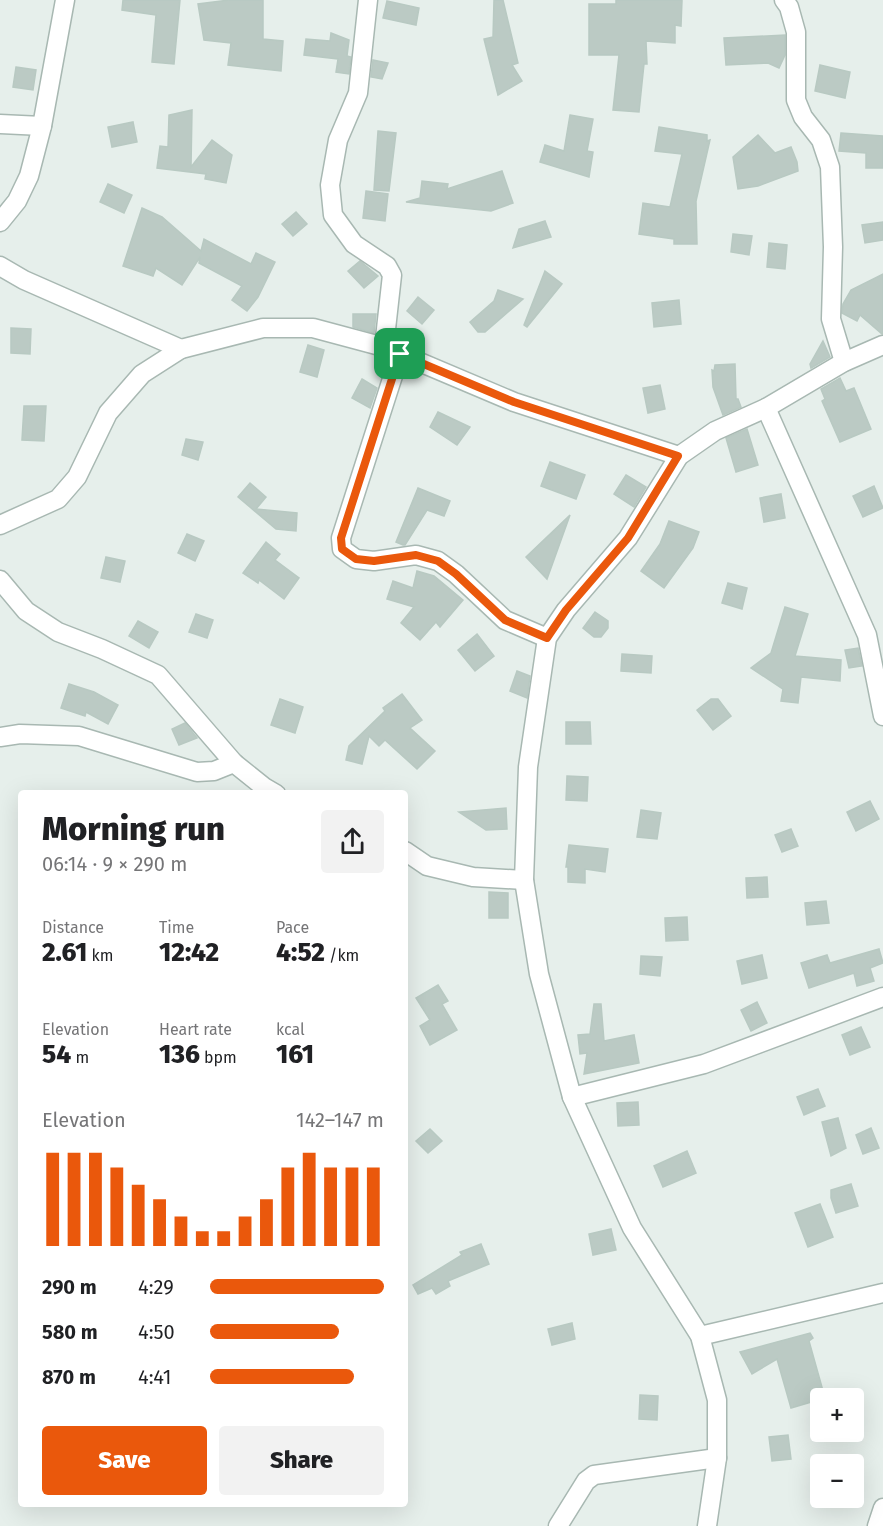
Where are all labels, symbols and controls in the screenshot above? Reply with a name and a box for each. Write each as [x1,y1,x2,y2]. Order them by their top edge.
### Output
pin [374,328,425,379]
icon: arrive [383,337,416,370]
text: Morning run [42,809,225,849]
button: share [321,810,384,873]
text: 06:14 · 9 × 290 m [42,852,187,876]
text: Distance [42,918,104,937]
text: Time [159,918,194,937]
text: Pace [276,918,309,937]
text: 2.61 [42,937,87,968]
text: 12:42 [159,937,219,968]
text: 4:52 [276,937,325,968]
text: km [87,946,113,965]
text: /km [325,946,359,965]
text: Elevation [42,1020,109,1039]
text: Heart rate [159,1020,232,1039]
text: kcal [276,1020,305,1039]
text: 54 [42,1039,71,1070]
text: 136 [159,1039,200,1070]
text: 161 [276,1039,314,1070]
text: m [71,1048,89,1067]
text: bpm [200,1048,237,1067]
text: Elevation [42,1108,126,1132]
text: 142–147 m [296,1108,384,1132]
text: 290 m [42,1275,97,1299]
text: 4:29 [138,1275,174,1299]
text: 580 m [42,1320,98,1344]
text: 4:50 [138,1320,175,1344]
text: 870 m [42,1365,96,1389]
text: 4:41 [138,1365,171,1389]
map controls [810,1388,864,1508]
button: + [810,1388,864,1442]
button: Save [42,1426,207,1495]
button: Share [219,1426,384,1495]
button: − [810,1454,864,1508]

